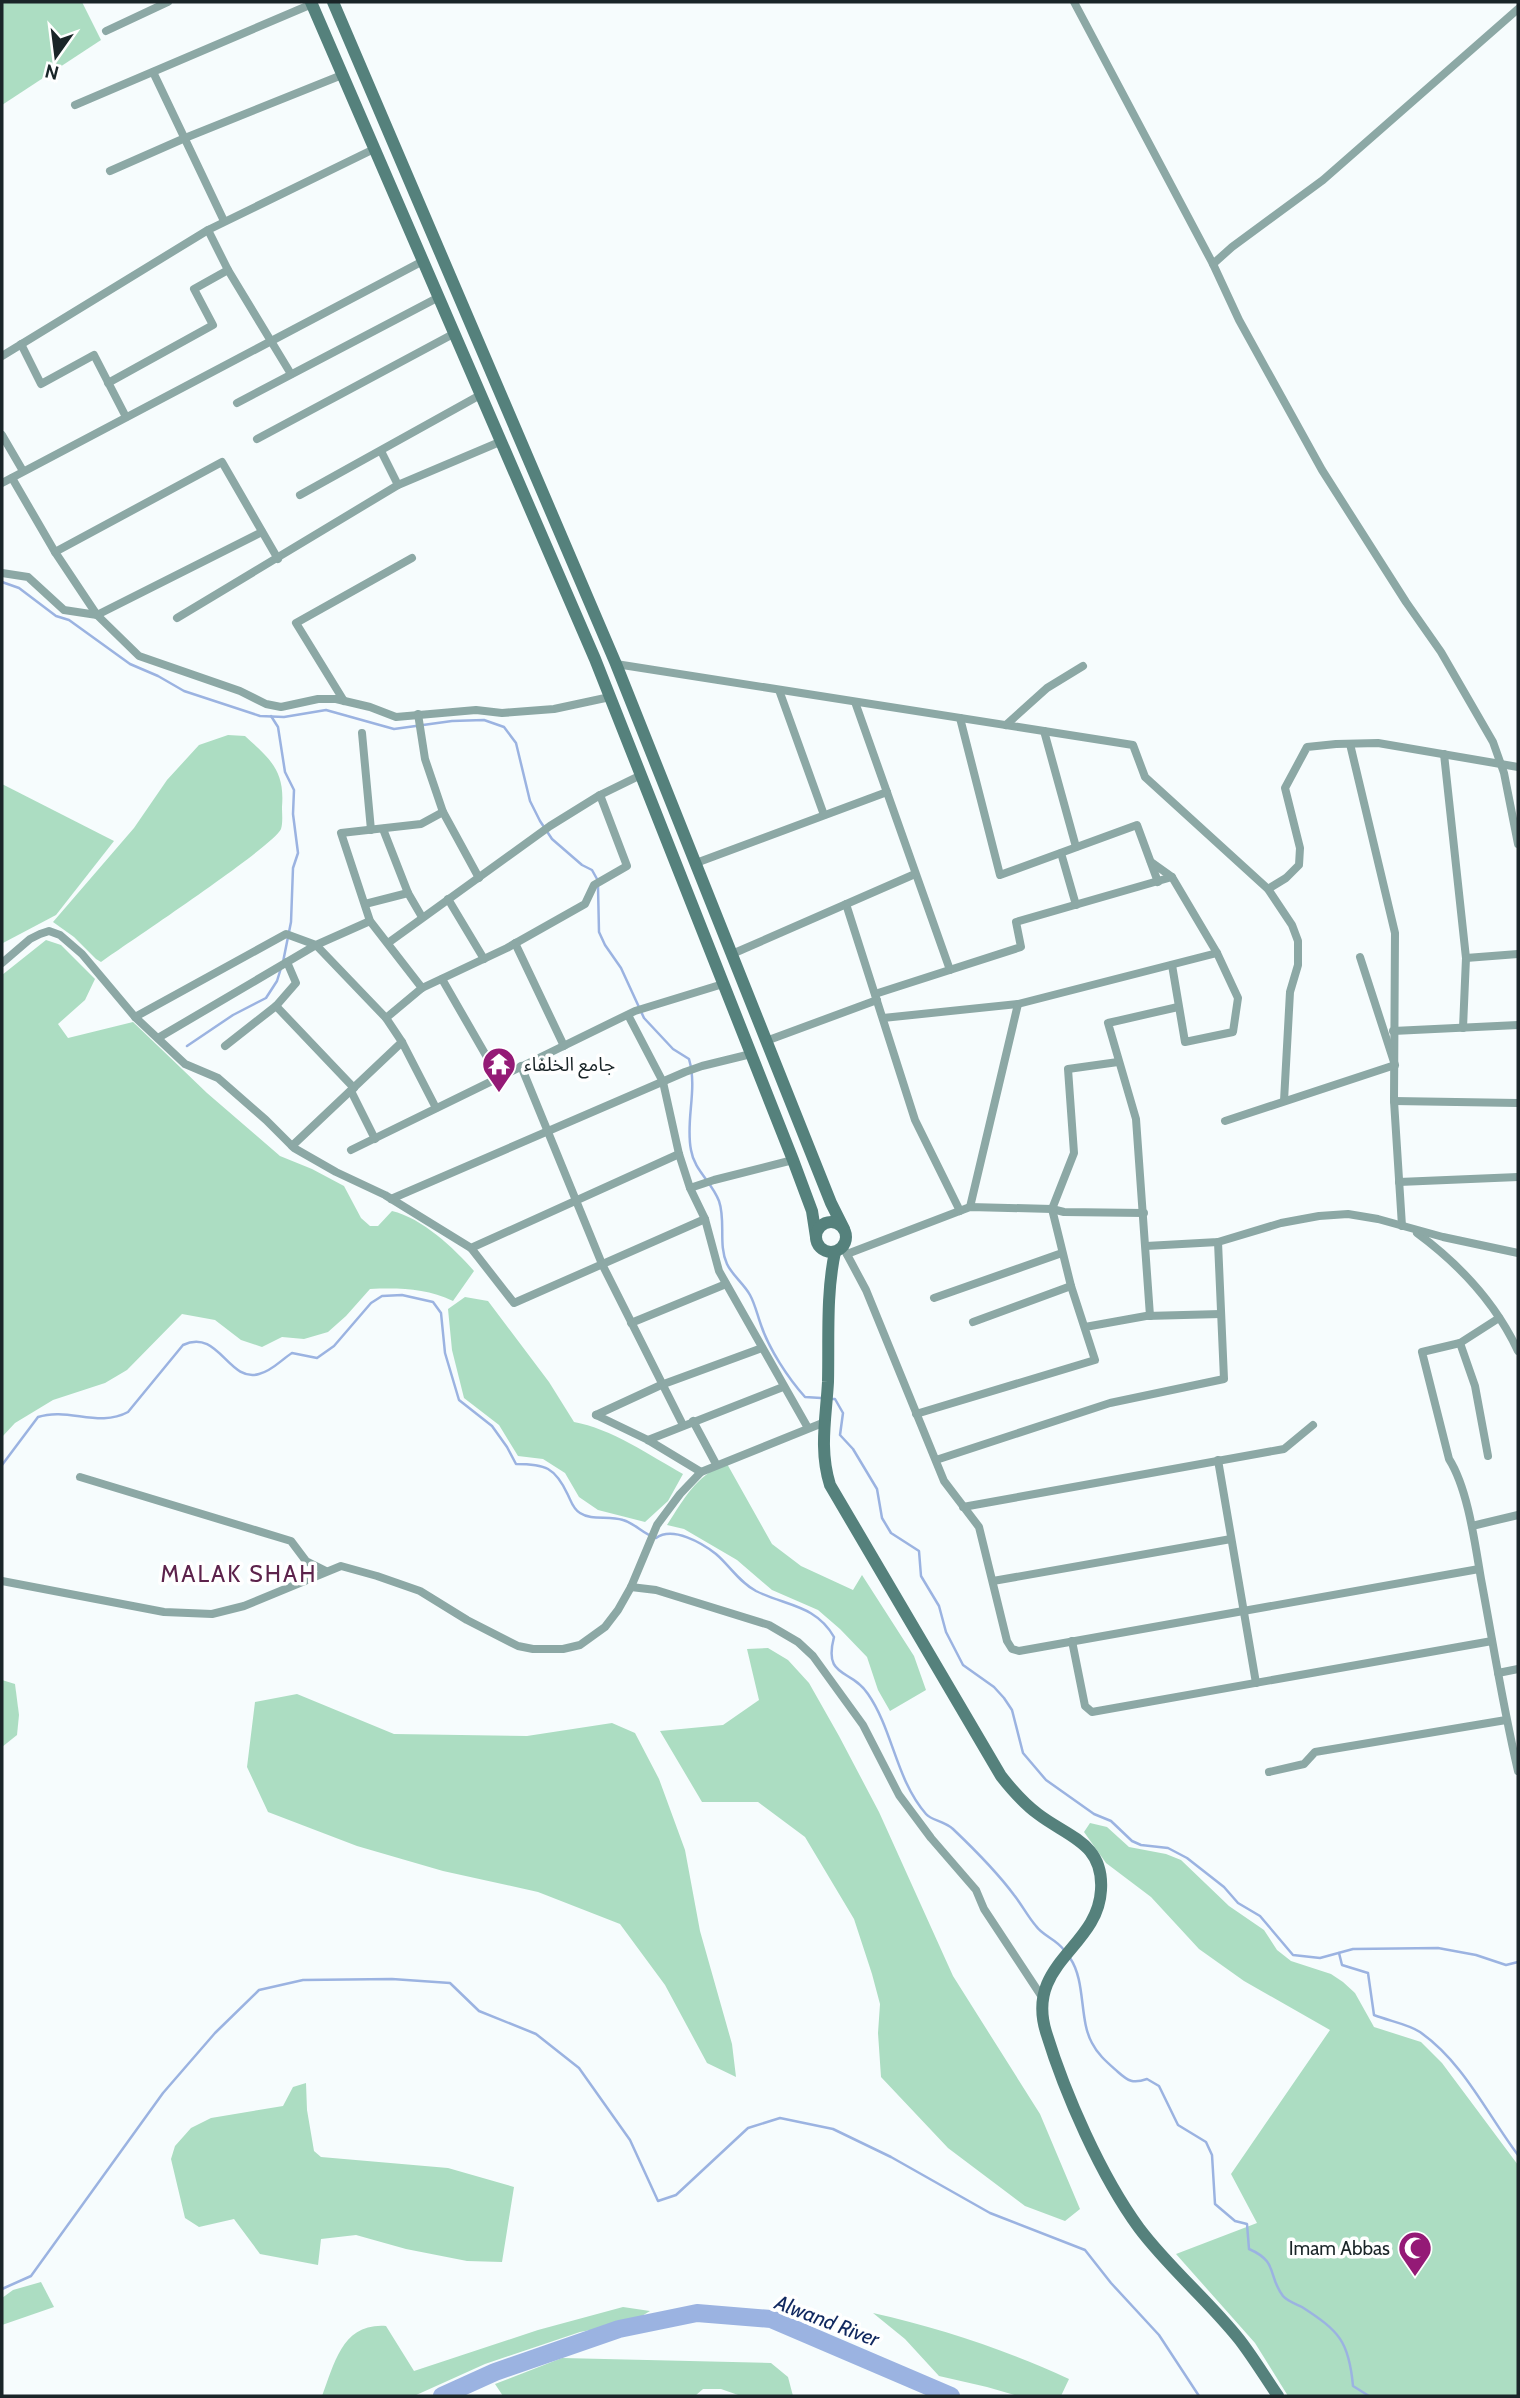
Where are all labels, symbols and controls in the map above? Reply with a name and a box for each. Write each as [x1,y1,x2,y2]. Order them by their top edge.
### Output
north arrow [21,21,91,91]
text: N [43,59,61,85]
temple icon: جامع الخلفاء [480,1045,518,1094]
place label: جامع الخلفاء [524,1053,615,1079]
district label: MALAK SHAH [161,1560,317,1588]
mosque icon: Imam Abbas [1396,2229,1434,2278]
place label: Imam Abbas [1289,2237,1390,2260]
water label: Alwand River [771,2289,884,2352]

